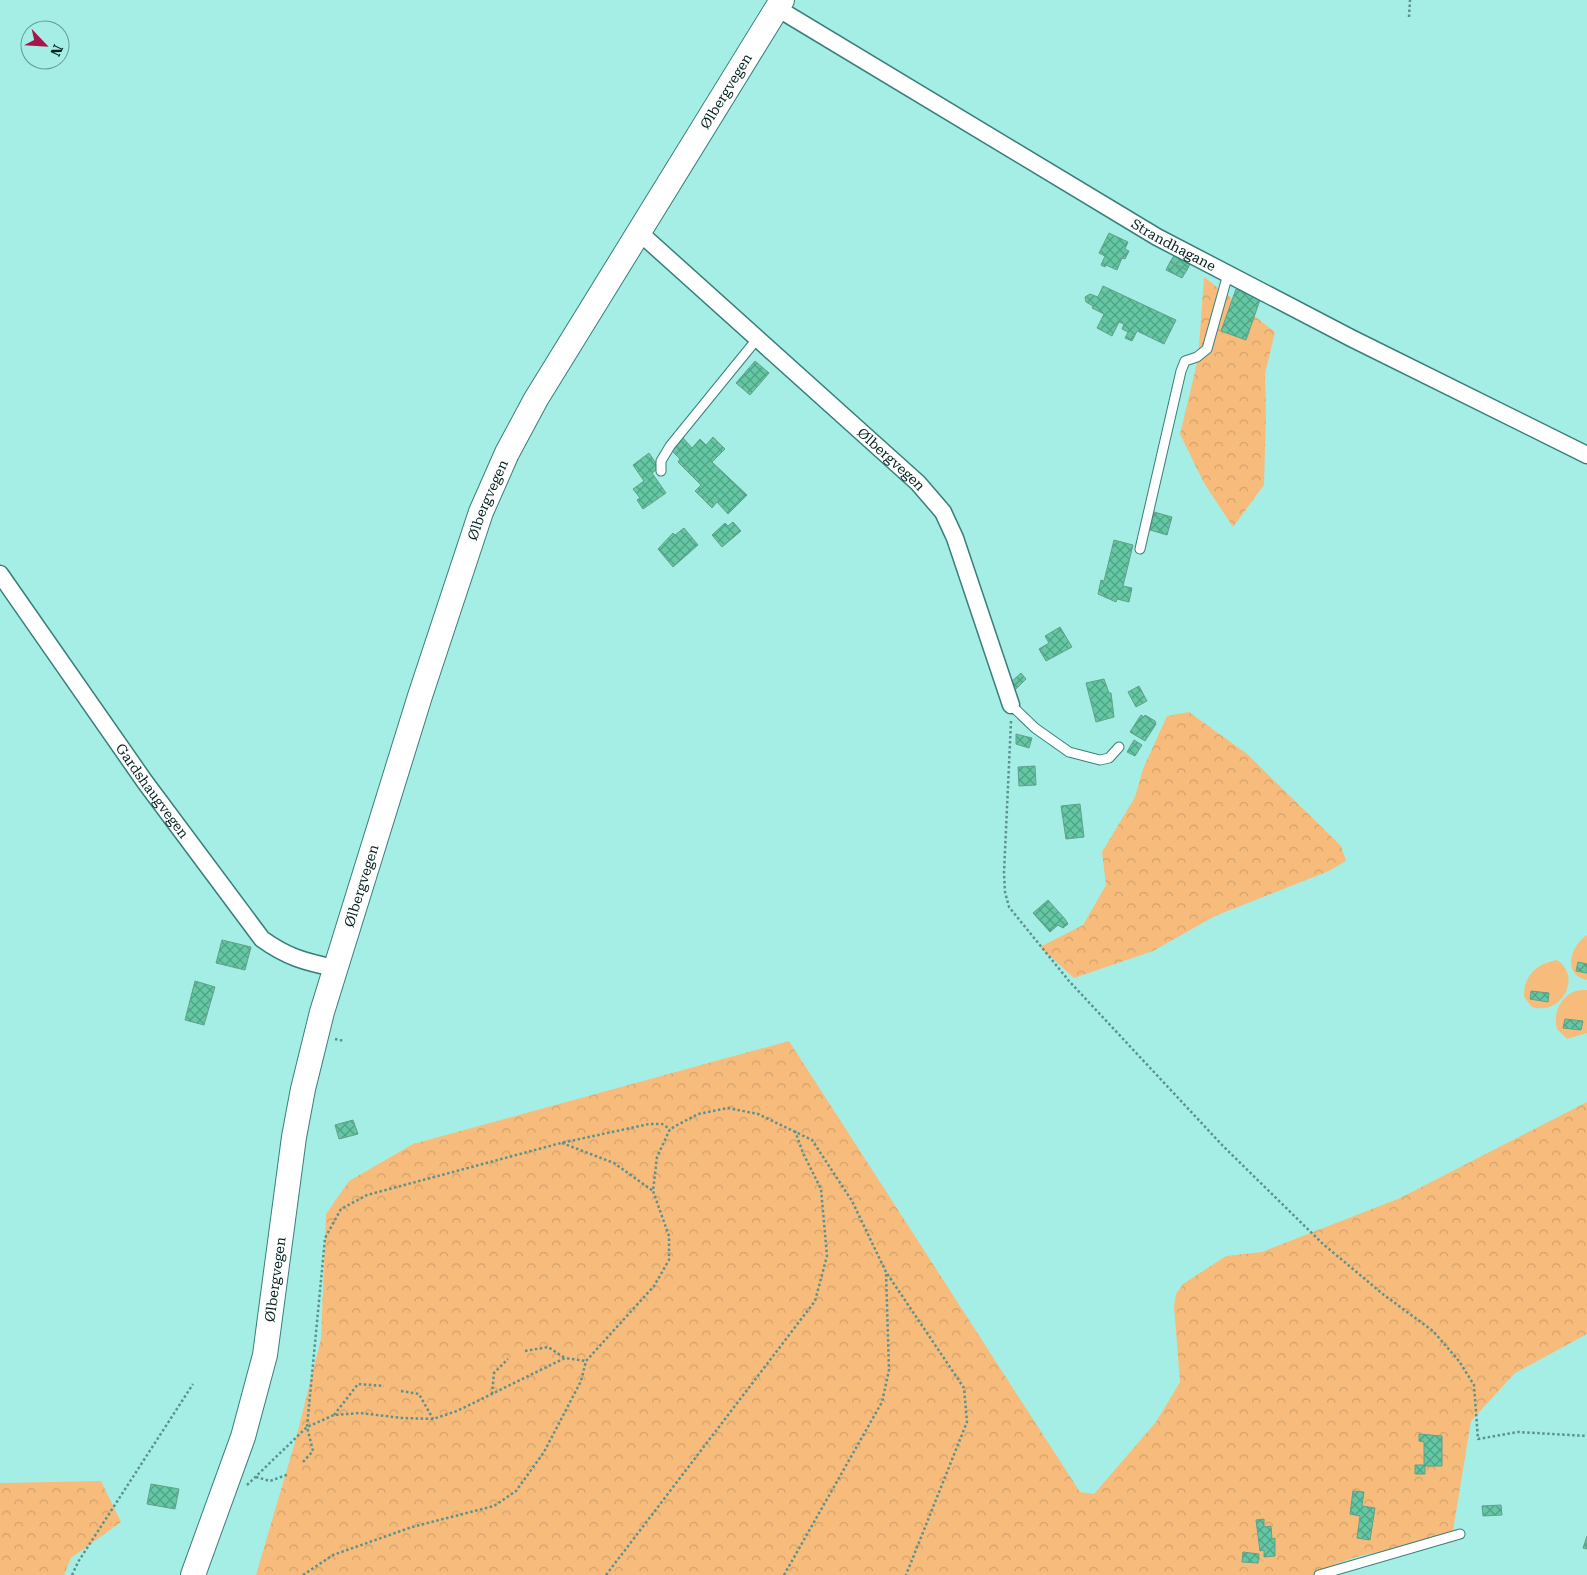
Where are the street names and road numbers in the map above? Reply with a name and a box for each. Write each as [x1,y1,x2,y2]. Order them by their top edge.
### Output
street label: Ølbergvegen [697,50,755,132]
street label: Strandhagane [1128,215,1219,274]
street label: Ølbergvegen [854,424,929,493]
street label: Ølbergvegen [464,457,511,542]
street label: Gardshaugvegen [113,740,192,841]
street label: Ølbergvegen [341,842,381,929]
street label: Ølbergvegen [261,1236,289,1323]

